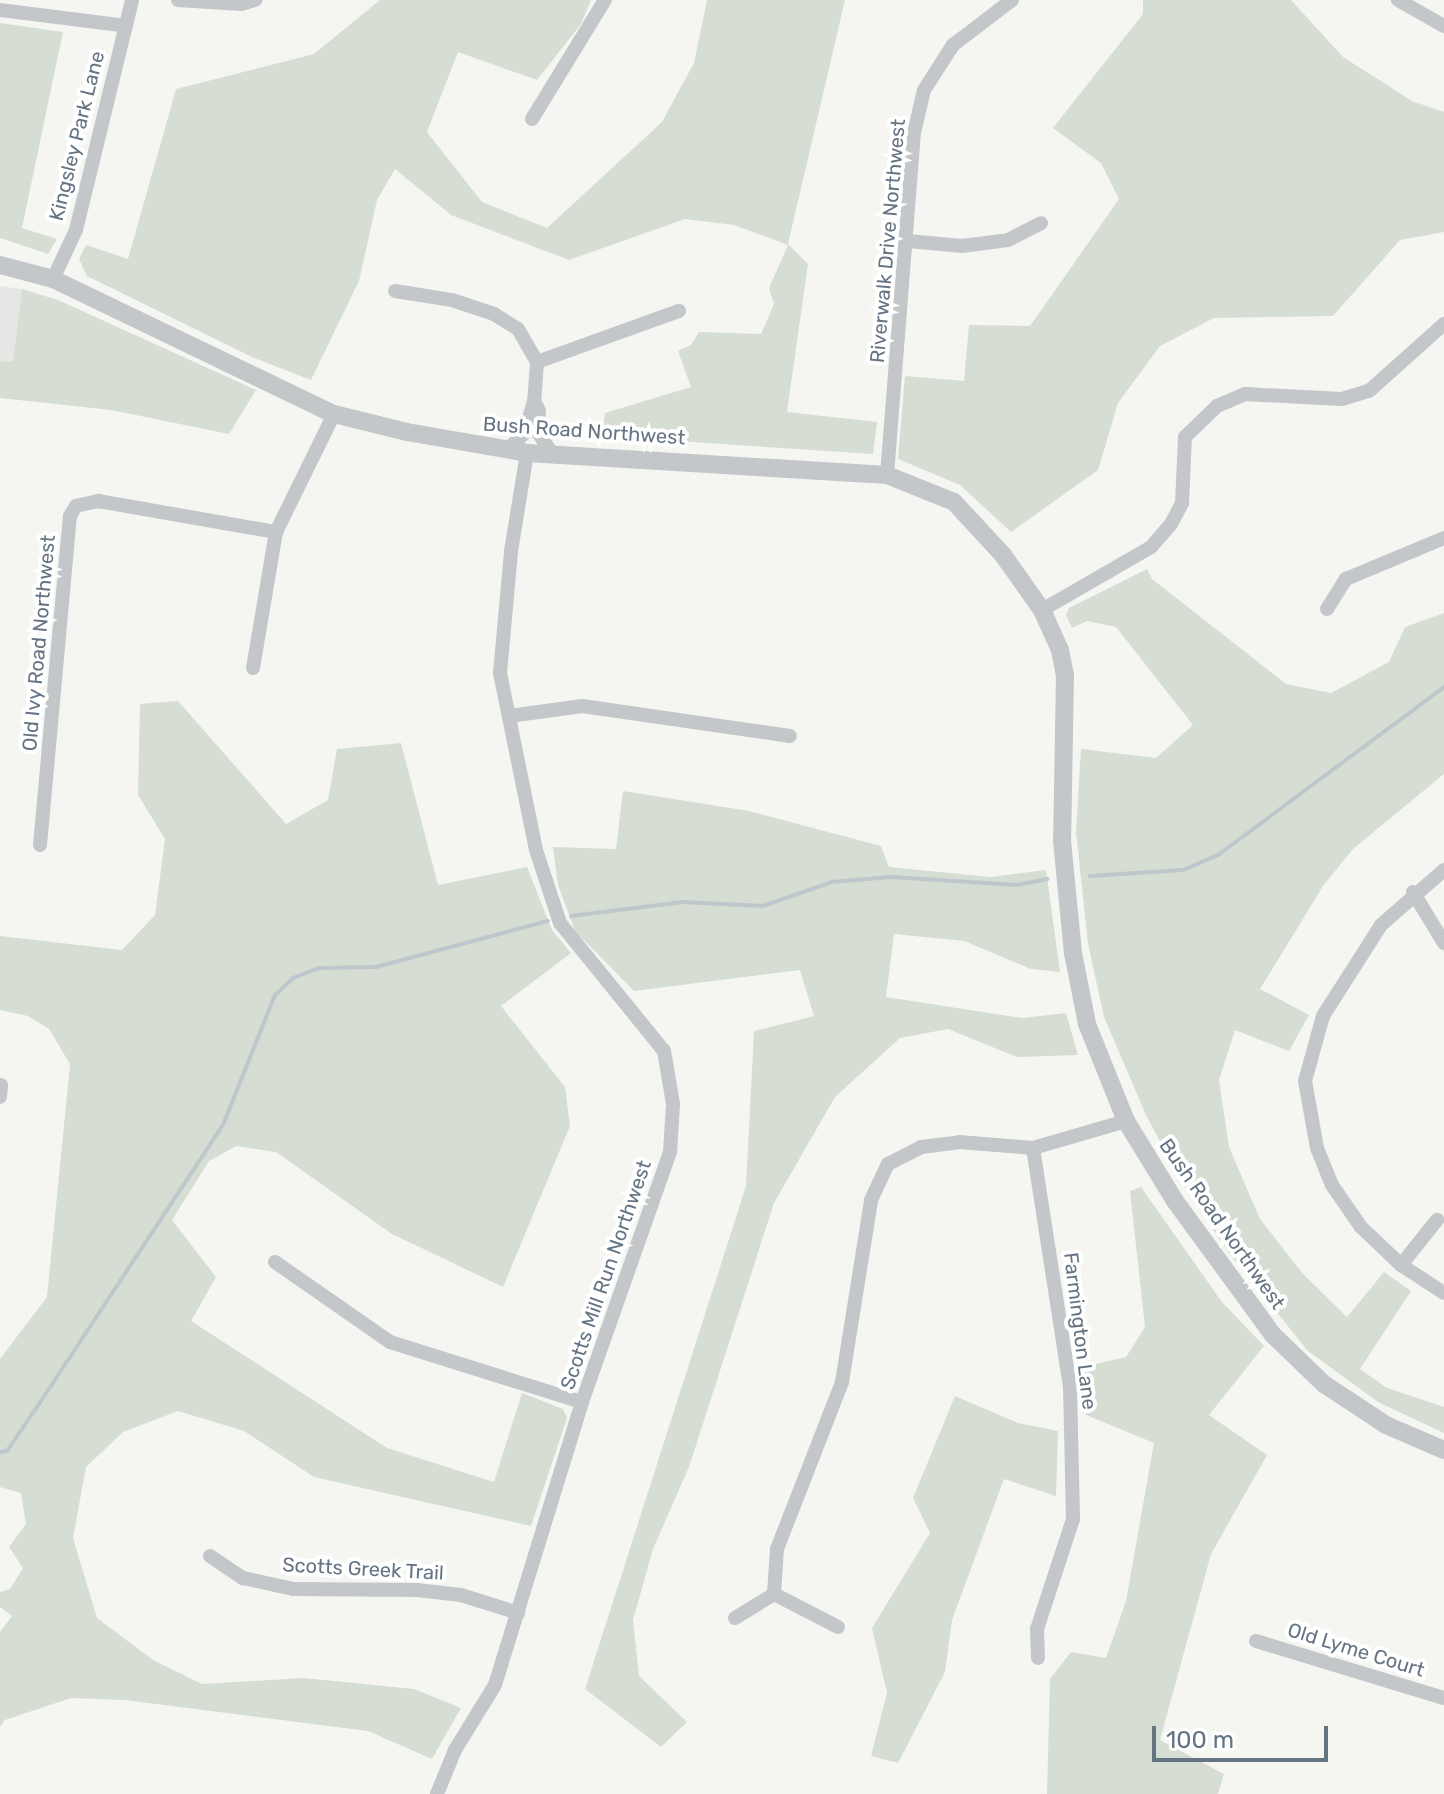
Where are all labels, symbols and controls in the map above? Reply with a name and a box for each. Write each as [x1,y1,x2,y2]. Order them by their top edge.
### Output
street label: Kingsley Park Lane [44,48,110,224]
street label: Riverwalk Drive Northwest [865,118,911,364]
street label: Bush Road Northwest [482,412,686,450]
street label: Old Ivy Road Northwest [18,533,60,753]
street label: Bush Road Northwest [1154,1134,1290,1314]
street label: Scotts Mill Run Northwest [555,1157,657,1393]
street label: Farmington Lane [1058,1251,1102,1411]
street label: Scotts Greek Trail [281,1553,445,1585]
street label: Old Lyme Court [1285,1618,1427,1682]
scale bar [1156,1710,1332,1760]
text: 100 m [1166,1726,1234,1754]

